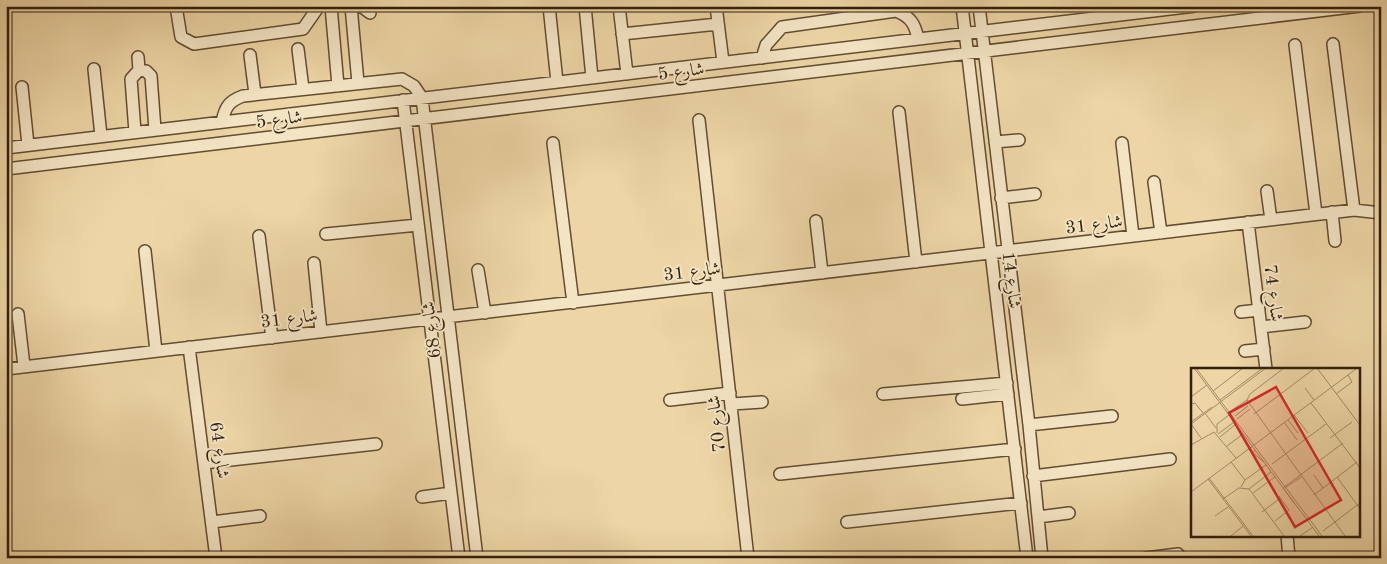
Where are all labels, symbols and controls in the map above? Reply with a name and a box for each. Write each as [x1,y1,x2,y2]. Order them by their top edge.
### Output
street label: شارع 5 [657,60,706,89]
street label: شارع 5 [255,108,304,137]
street label: شارع 31 [1065,213,1124,242]
street label: شارع 14 [994,251,1023,310]
street label: شارع 31 [663,260,722,289]
street label: شارع 74 [1256,264,1285,323]
street label: شارع 68 [420,300,449,359]
street label: شارع 31 [260,307,319,336]
inset map [1191,368,1360,536]
street label: شارع 70 [705,394,734,453]
street label: شارع 64 [201,421,232,480]

